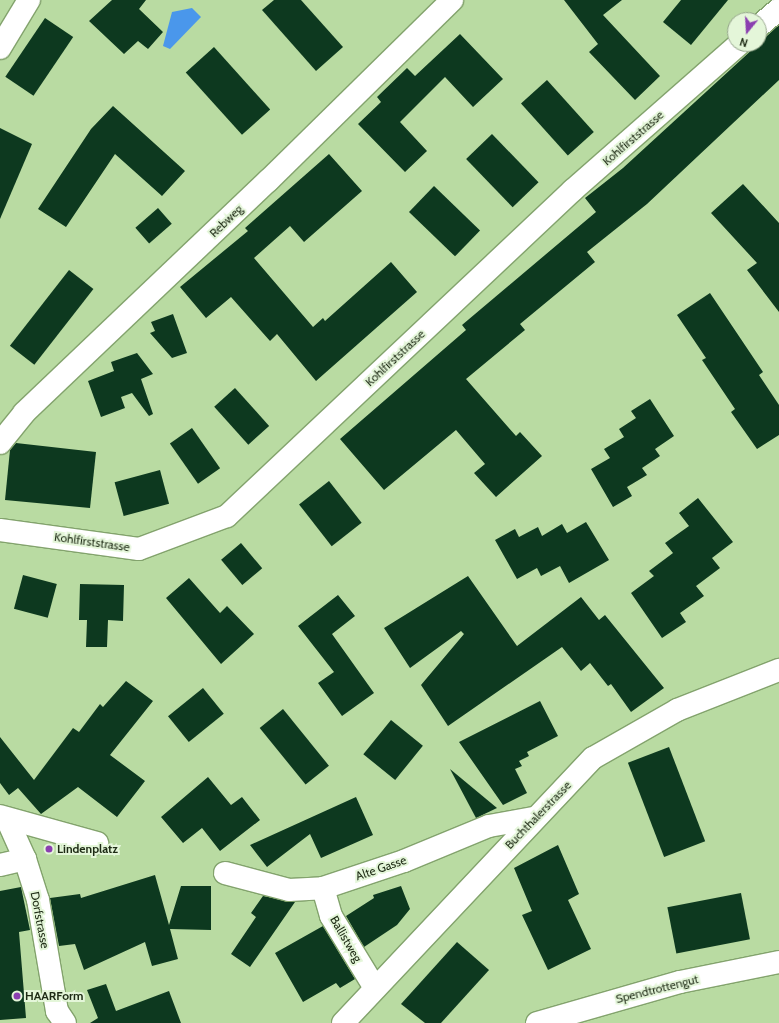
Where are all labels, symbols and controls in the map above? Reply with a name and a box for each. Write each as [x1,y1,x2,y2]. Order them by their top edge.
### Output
north arrow [727,12,767,52]
text: N [738,35,749,50]
street label: Kohlfirststrasse [600,108,666,168]
street label: Rebweg [206,202,246,240]
street label: Kohlfirststrasse [362,327,428,389]
street label: Kohlfirststrasse [53,530,131,554]
street label: Buchthalerstrasse [502,778,574,852]
place label: Lindenplatz [57,842,118,856]
marker: Lindenplatz [44,844,54,854]
street label: Alte Gasse [354,853,408,883]
street label: Dorfstrasse [27,890,53,950]
street label: Ballistweg [327,913,365,965]
street label: Spendtrottengut [614,972,700,1006]
place label: HAARForm [25,989,83,1003]
marker: HAARForm [12,991,22,1001]

